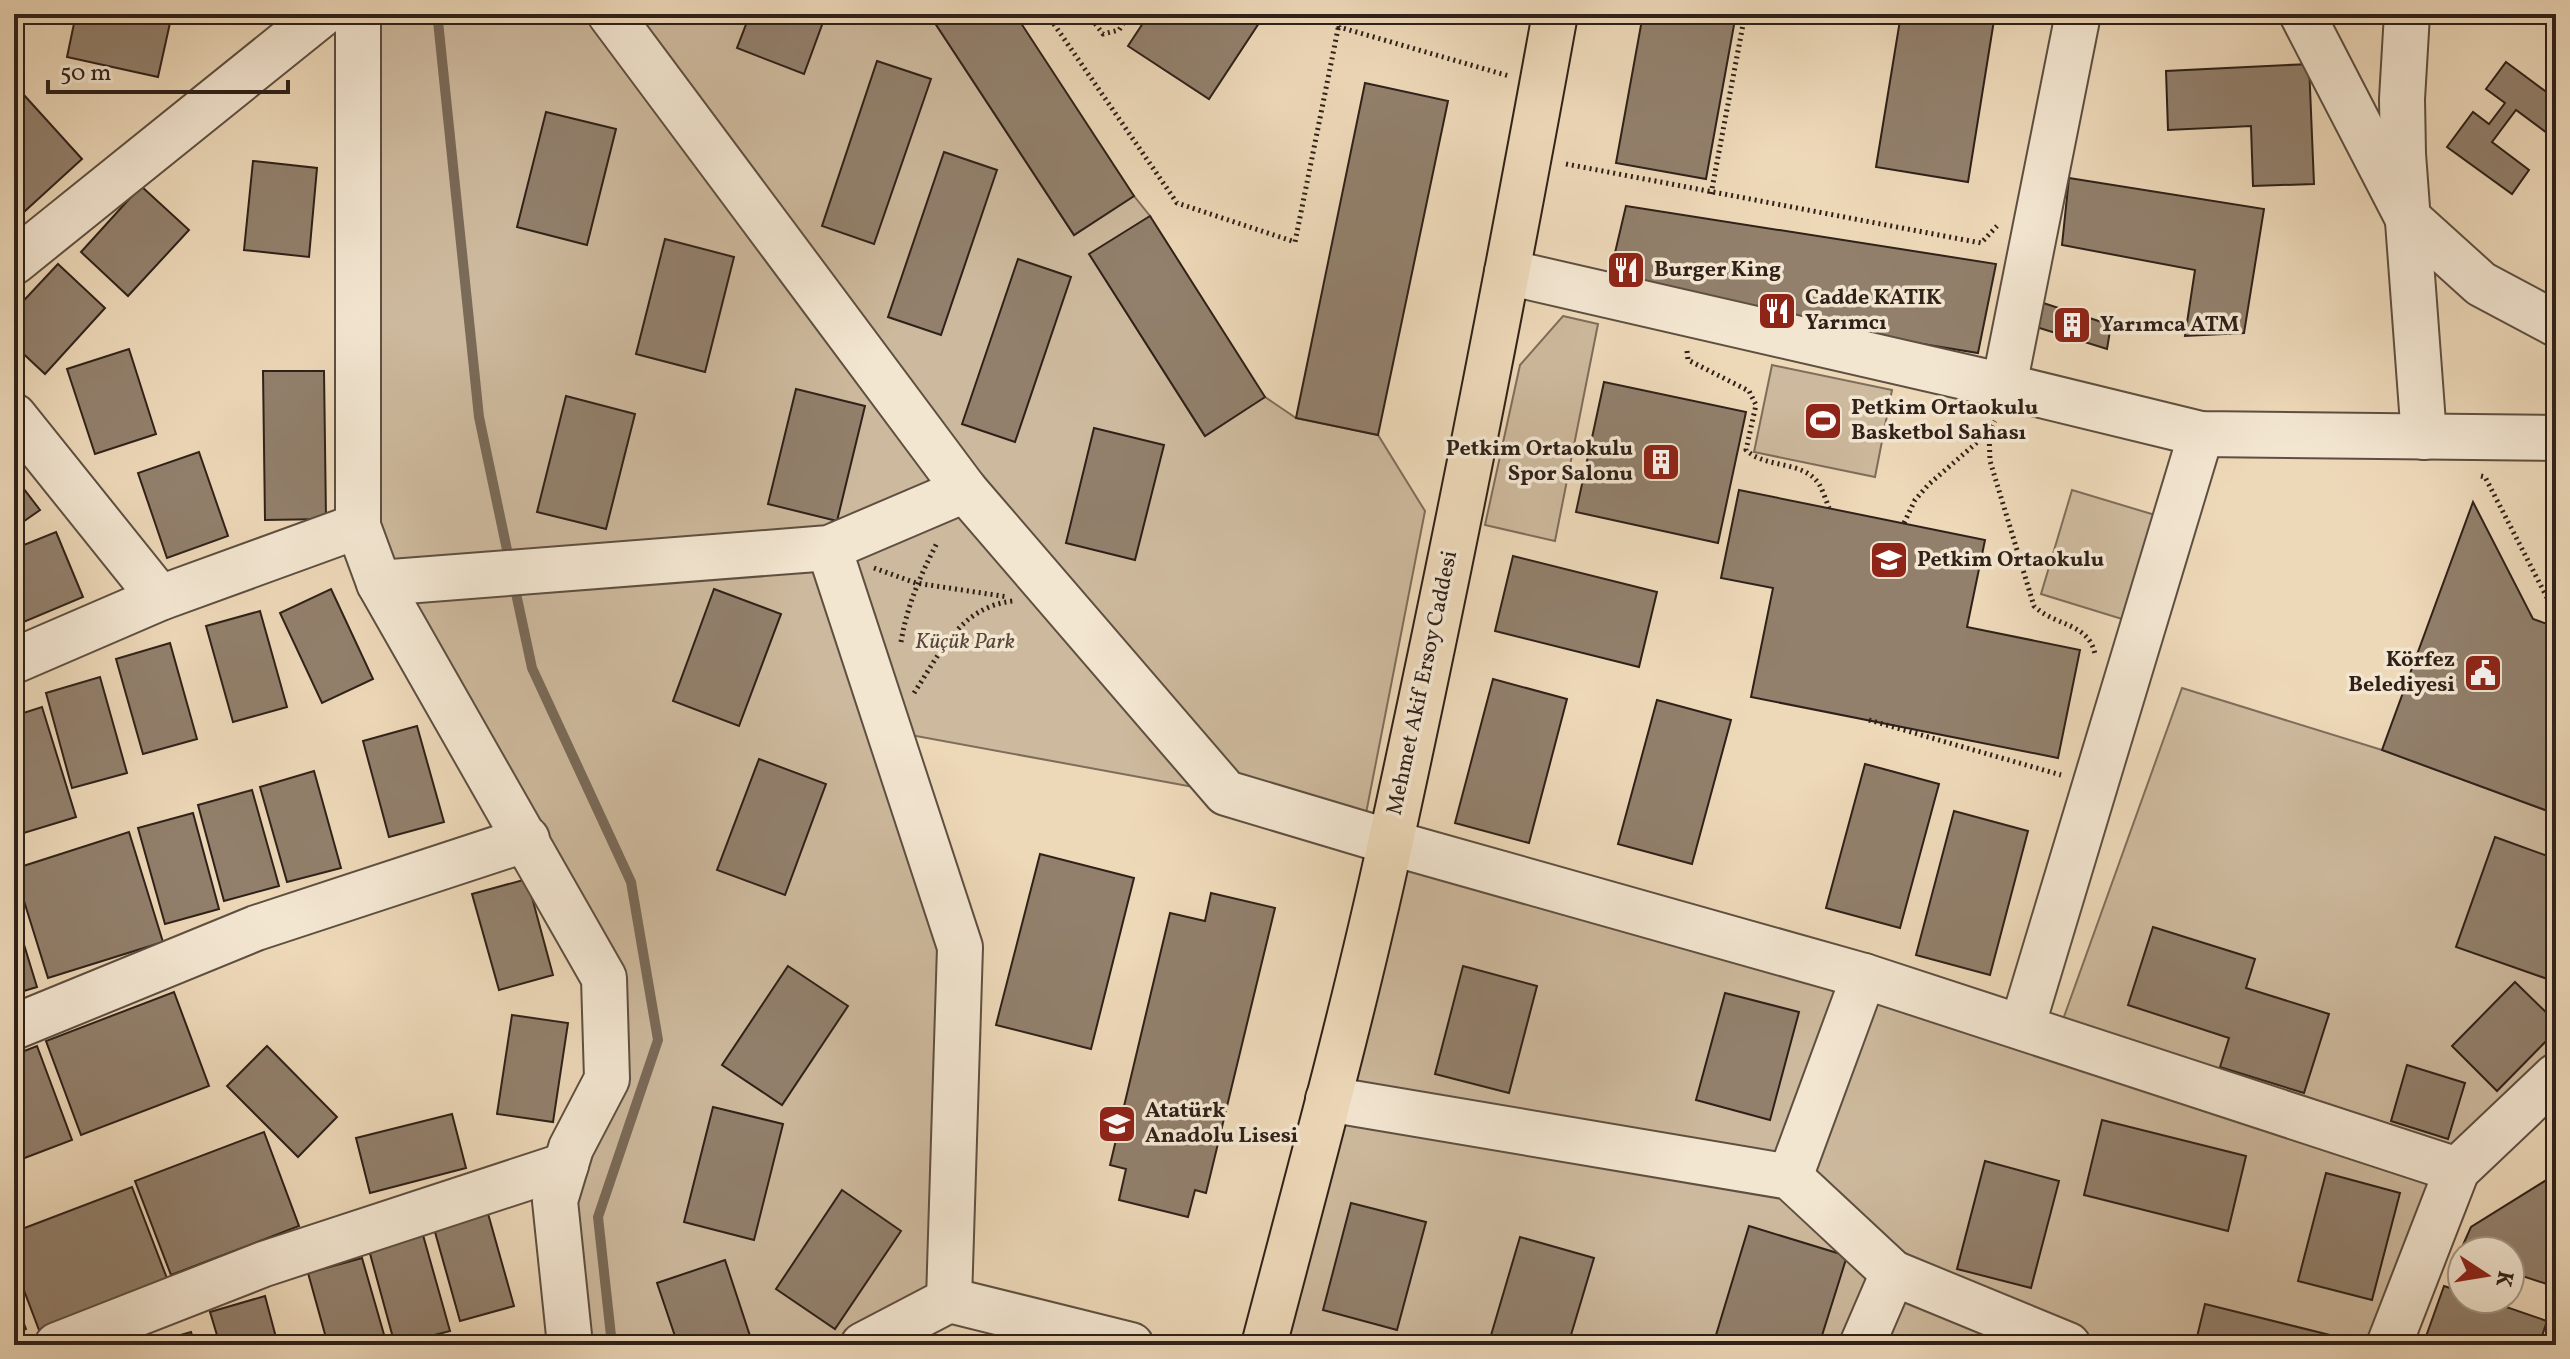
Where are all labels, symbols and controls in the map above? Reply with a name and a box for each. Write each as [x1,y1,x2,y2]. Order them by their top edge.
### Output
scale bar [48,44,288,94]
text: 50 m [60,57,112,91]
restaurant icon: Burger King [1605,249,1647,291]
place label: Burger King [1654,255,1781,286]
place label: Cadde KATIK Yarımcı [1805,283,1942,339]
restaurant icon: Cadde KATIK Yarımcı [1756,290,1798,332]
building icon: Yarımca ATM [2051,304,2093,346]
place label: Yarımca ATM [2100,310,2239,341]
place label: Petkim Ortaokulu Basketbol Sahası [1851,393,2038,449]
sports icon: Petkim Ortaokulu Basketbol Sahası [1802,400,1844,442]
place label: Petkim Ortaokulu Spor Salonu [1446,434,1633,490]
building icon: Petkim Ortaokulu Spor Salonu [1640,441,1682,483]
school or university icon: Petkim Ortaokulu [1868,539,1910,581]
place label: Petkim Ortaokulu [1917,545,2104,576]
street label: Mehmet Akif Ersoy Caddesi [1380,548,1466,818]
park label: Küçük Park [915,627,1015,658]
place label: Körfez Belediyesi [2348,645,2455,701]
public building icon: Körfez Belediyesi [2462,652,2504,694]
place label: Atatürk Anadolu Lisesi [1145,1096,1299,1152]
school or university icon: Atatürk Anadolu Lisesi [1096,1103,1138,1145]
north arrow [2446,1235,2526,1315]
text: K [2486,1268,2520,1290]

